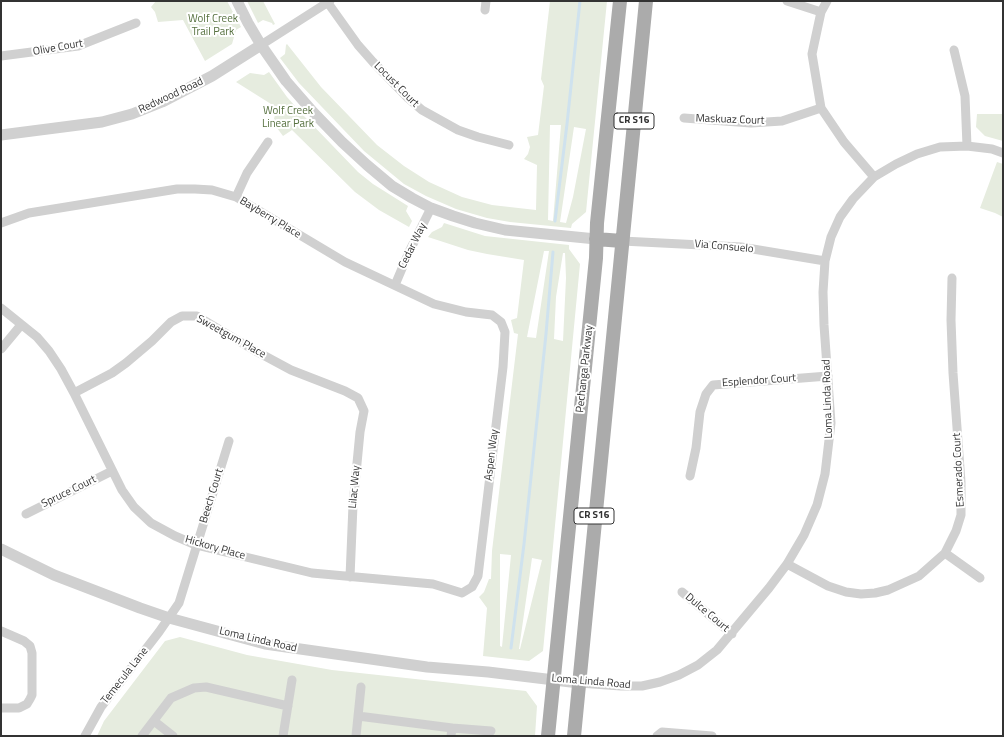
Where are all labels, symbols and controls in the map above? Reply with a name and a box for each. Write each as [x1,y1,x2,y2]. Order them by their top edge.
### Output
park label: Wolf Creek Trail Park [188,12,238,38]
street label: Olive Court [32,37,84,59]
street label: Locust Court [371,60,421,110]
street label: Redwood Road [136,75,206,117]
park label: Wolf Creek Linear Park [262,104,314,130]
street label: Maskuaz Court [695,112,765,128]
road number: CR S16 [614,113,654,129]
street label: Bayberry Place [237,195,303,241]
street label: Cedar Way [396,221,430,271]
street label: Via Consuelo [694,238,754,256]
street label: Sweetgum Place [194,313,268,361]
street label: Pechanga Parkway [574,325,596,413]
street label: Loma Linda Road [820,359,836,439]
street label: Esplendor Court [722,372,796,390]
street label: Aspen Way [482,429,502,481]
street label: Esmerado Court [950,432,968,508]
street label: Lilac Way [347,465,363,509]
street label: Beech Court [197,467,227,525]
street label: Spruce Court [39,473,99,511]
road number: CR S16 [574,508,614,524]
street label: Hickory Place [183,533,247,563]
street label: Dulce Court [682,591,732,635]
street label: Loma Linda Road [218,625,298,655]
street label: Temecula Lane [99,645,151,707]
street label: Loma Linda Road [551,672,631,692]

